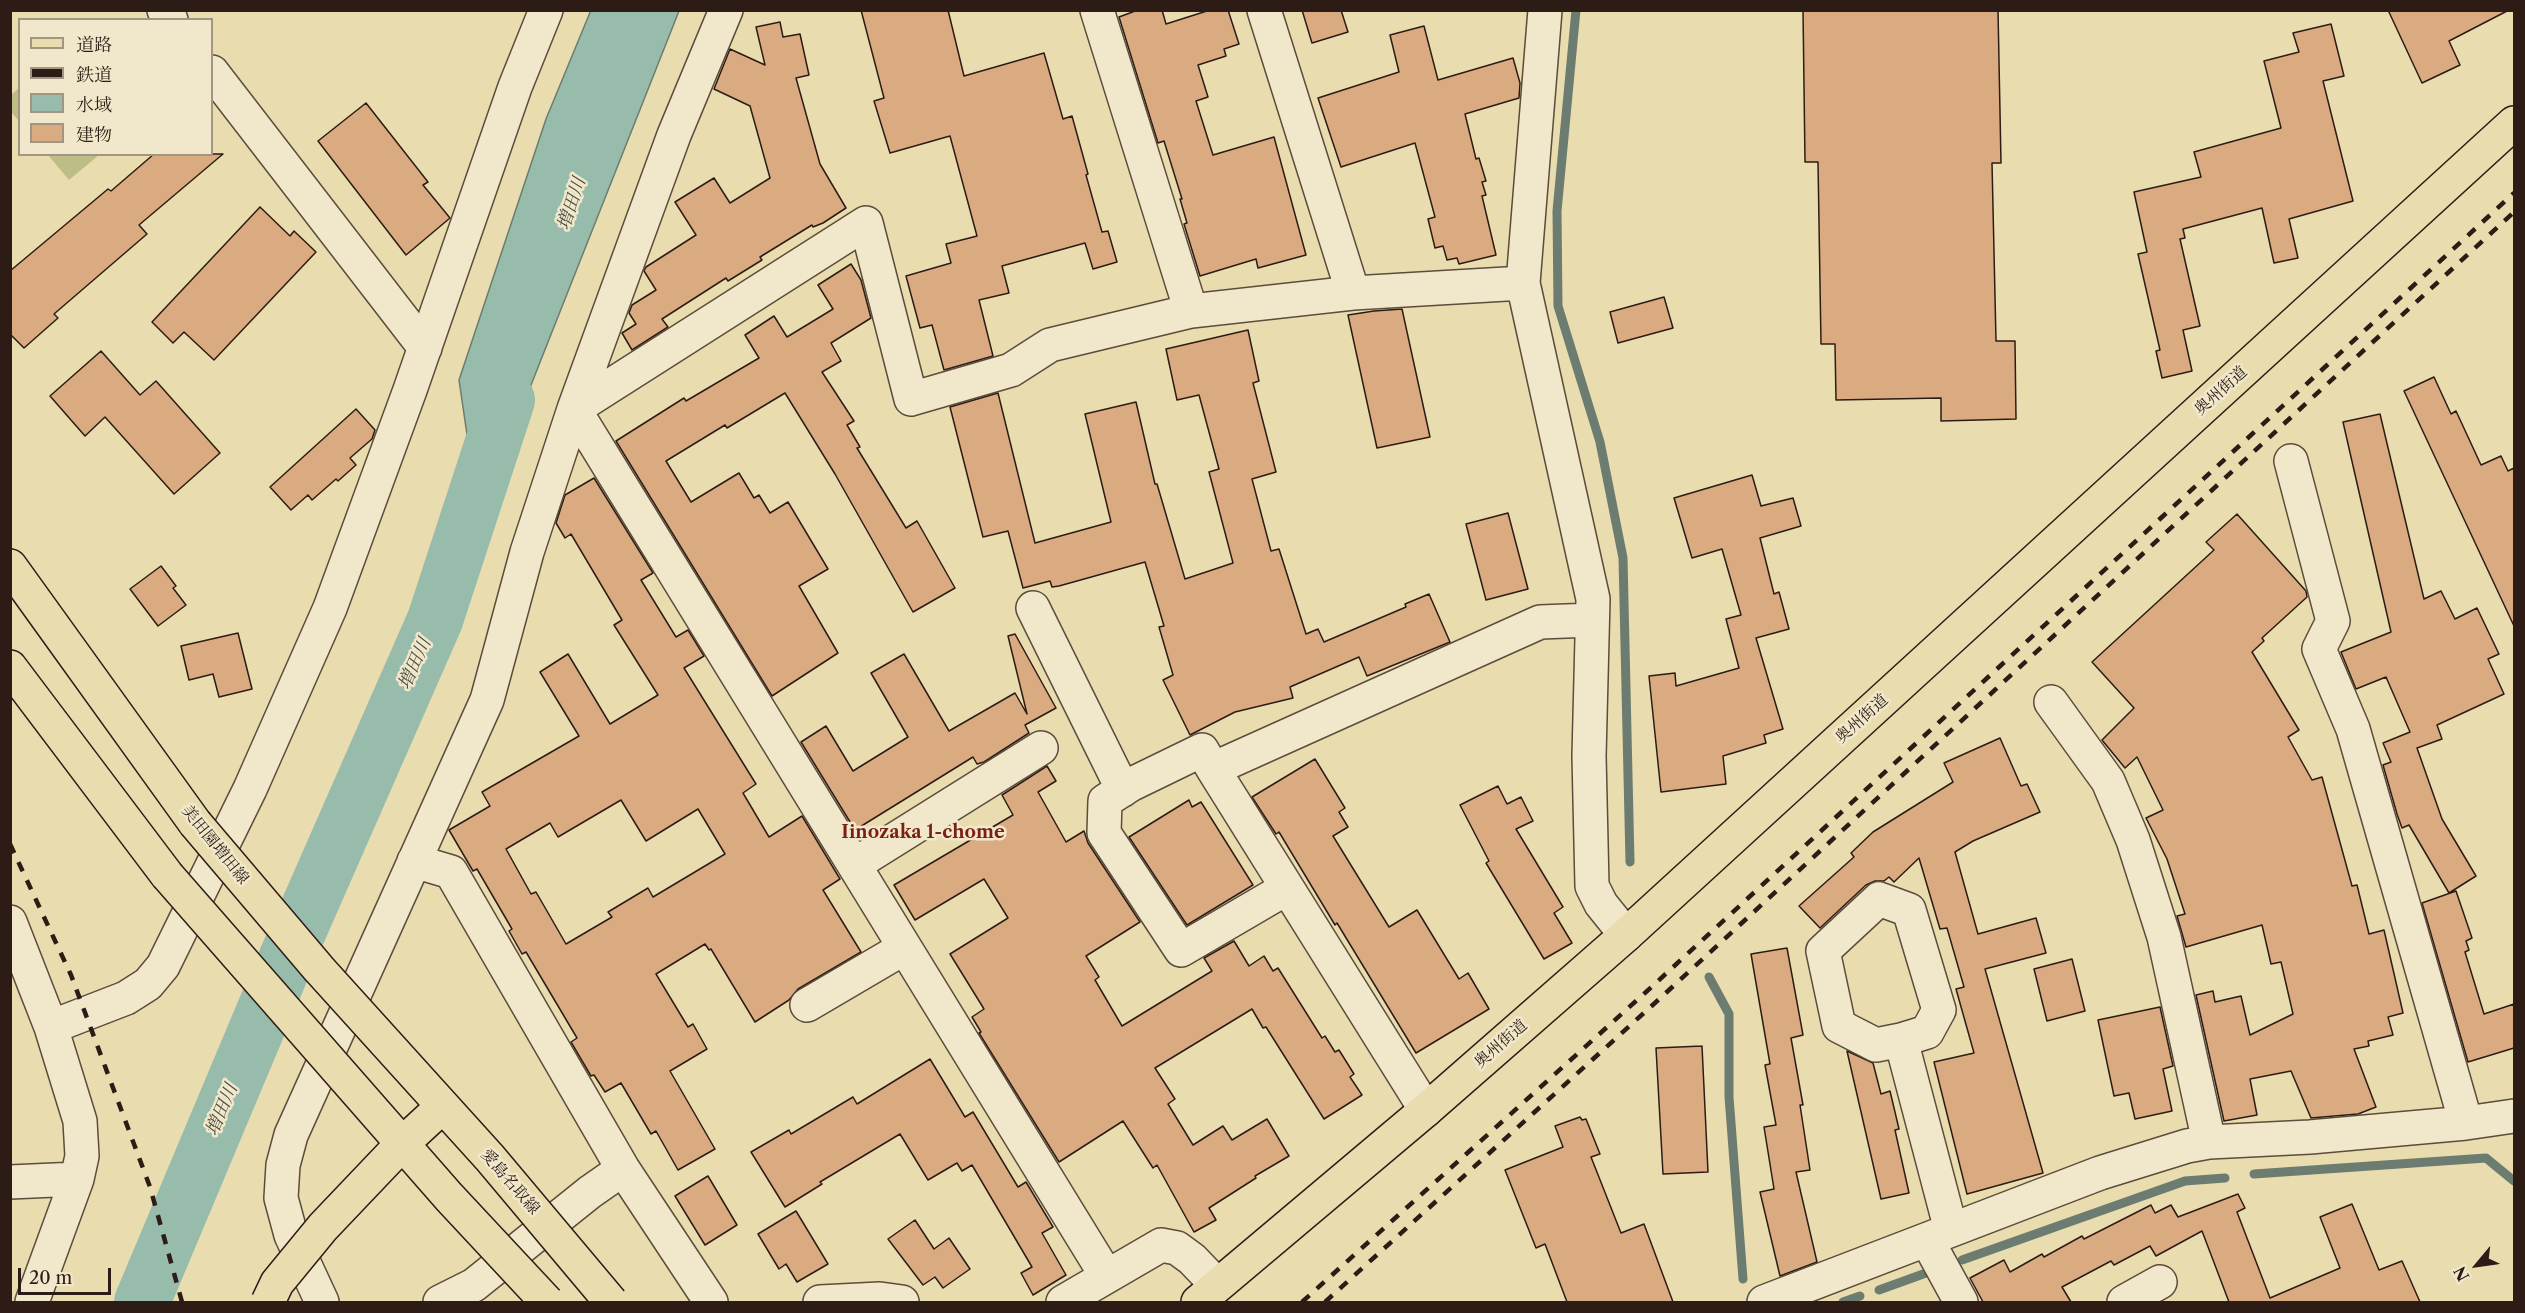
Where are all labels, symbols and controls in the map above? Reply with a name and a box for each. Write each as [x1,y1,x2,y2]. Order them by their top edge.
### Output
legend [18,18,213,156]
text: 道路 [76,34,112,56]
text: 鉄道 [76,64,112,86]
text: 水域 [76,94,112,116]
text: 建物 [76,124,112,146]
water label: 増田川 [553,175,591,233]
street label: 奥州街道 [2191,362,2251,420]
water label: 増田川 [394,635,436,693]
street label: 奥州街道 [1832,690,1892,748]
street label: 美田園増田線 [177,802,253,888]
district label: Iinozaka 1-chome [841,822,1005,844]
street label: 奥州街道 [1471,1016,1531,1072]
water label: 増田川 [202,1081,242,1139]
street label: 愛島名取線 [477,1146,543,1218]
north arrow [2447,1235,2507,1295]
scale bar [21,1256,114,1294]
text: N [2449,1263,2473,1285]
text: 20 m [29,1267,72,1289]

